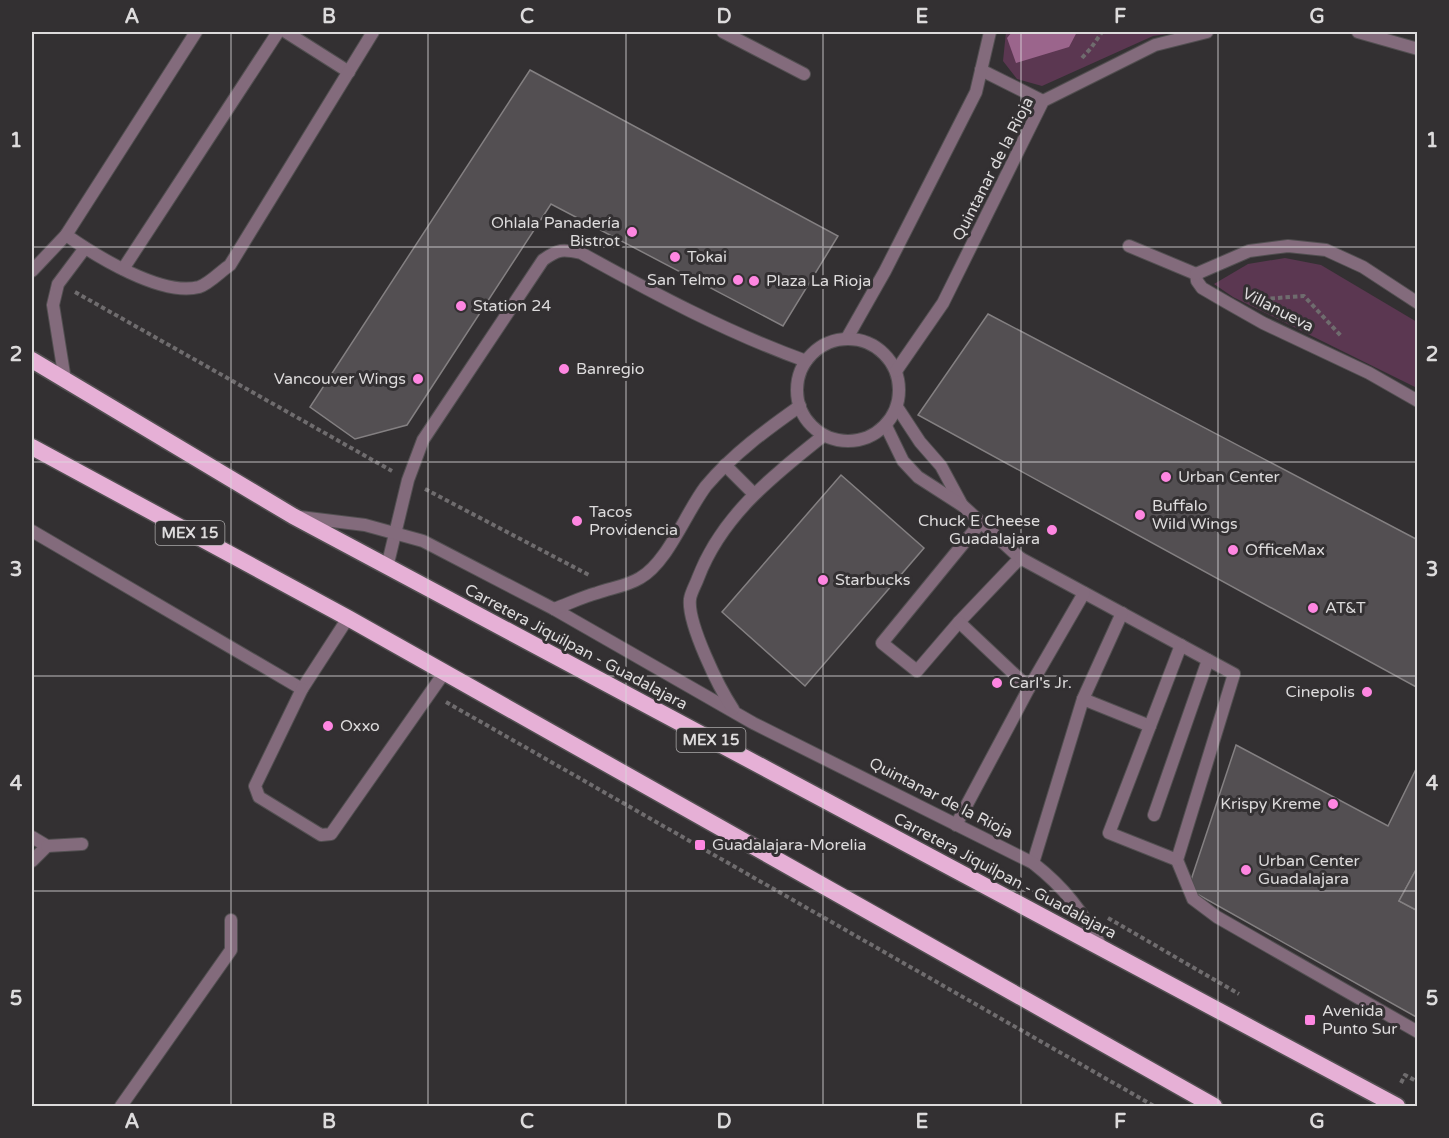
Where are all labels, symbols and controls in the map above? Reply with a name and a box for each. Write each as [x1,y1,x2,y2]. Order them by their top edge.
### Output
text: A [125,5,140,29]
text: B [322,5,336,29]
text: C [520,5,534,29]
text: D [716,5,732,29]
text: E [916,5,929,29]
text: F [1114,5,1126,29]
text: G [1309,5,1325,29]
street label: Quintanar de la Rioja [948,94,1038,244]
text: 1 [10,129,22,153]
text: 1 [1426,129,1438,153]
place label: Ohlala Panadería Bistrot [491,213,620,251]
marker: Ohlala Panadería Bistrot [625,225,639,239]
place label: Tokai [687,247,727,267]
marker: Tokai [668,250,682,264]
place label: San Telmo [647,270,726,290]
place label: Plaza La Rioja [766,271,871,291]
marker: San Telmo [731,273,745,287]
marker: Plaza La Rioja [747,274,761,288]
street label: Villanueva [1239,283,1317,337]
place label: Station 24 [473,296,551,316]
marker: Station 24 [454,299,468,313]
text: 2 [10,343,22,367]
text: 2 [1426,343,1438,367]
place label: Banregio [576,359,645,379]
marker: Banregio [557,362,571,376]
place label: Vancouver Wings [274,369,406,389]
marker: Vancouver Wings [411,372,425,386]
place label: Urban Center [1178,467,1280,487]
marker: Urban Center [1159,470,1173,484]
place label: Buffalo Wild Wings [1152,496,1238,534]
place label: Tacos Providencia [589,502,678,540]
marker: Buffalo Wild Wings [1133,508,1147,522]
place label: Chuck E Cheese Guadalajara [918,511,1040,549]
marker: Tacos Providencia [570,514,584,528]
road number: MEX 15 [156,521,225,545]
marker: Chuck E Cheese Guadalajara [1045,523,1059,537]
place label: OfficeMax [1245,540,1325,560]
marker: OfficeMax [1226,543,1240,557]
text: 3 [10,558,22,582]
text: 3 [1426,558,1438,582]
place label: Starbucks [835,570,910,590]
marker: Starbucks [816,573,830,587]
street label: Carretera Jiquilpan - Guadalajara [461,580,691,714]
place label: AT&T [1325,598,1366,618]
marker: AT&T [1306,601,1320,615]
place label: Carl's Jr. [1009,673,1072,693]
marker: Carl's Jr. [990,676,1004,690]
place label: Cinepolis [1286,682,1355,702]
marker: Cinepolis [1360,685,1374,699]
place label: Oxxo [340,716,380,736]
marker: Oxxo [321,719,335,733]
road number: MEX 15 [676,728,746,752]
street label: Quintanar de la Rioja [866,753,1016,843]
text: 4 [10,772,23,796]
text: 4 [1426,772,1439,796]
place label: Krispy Kreme [1220,794,1321,814]
marker: Krispy Kreme [1326,797,1340,811]
street label: Carretera Jiquilpan - Guadalajara [890,809,1120,943]
place label: Guadalajara-Morelia [712,835,866,855]
marker: Guadalajara-Morelia [693,838,707,852]
place label: Urban Center Guadalajara [1258,851,1360,889]
marker: Urban Center Guadalajara [1239,863,1253,877]
text: 5 [10,987,22,1011]
text: 5 [1426,987,1438,1011]
place label: Avenida Punto Sur [1322,1001,1398,1039]
marker: Avenida Punto Sur [1303,1013,1317,1027]
text: A [125,1110,140,1134]
text: B [322,1110,336,1134]
text: C [520,1110,534,1134]
text: D [716,1110,732,1134]
text: E [916,1110,929,1134]
text: F [1114,1110,1126,1134]
text: G [1309,1110,1325,1134]

